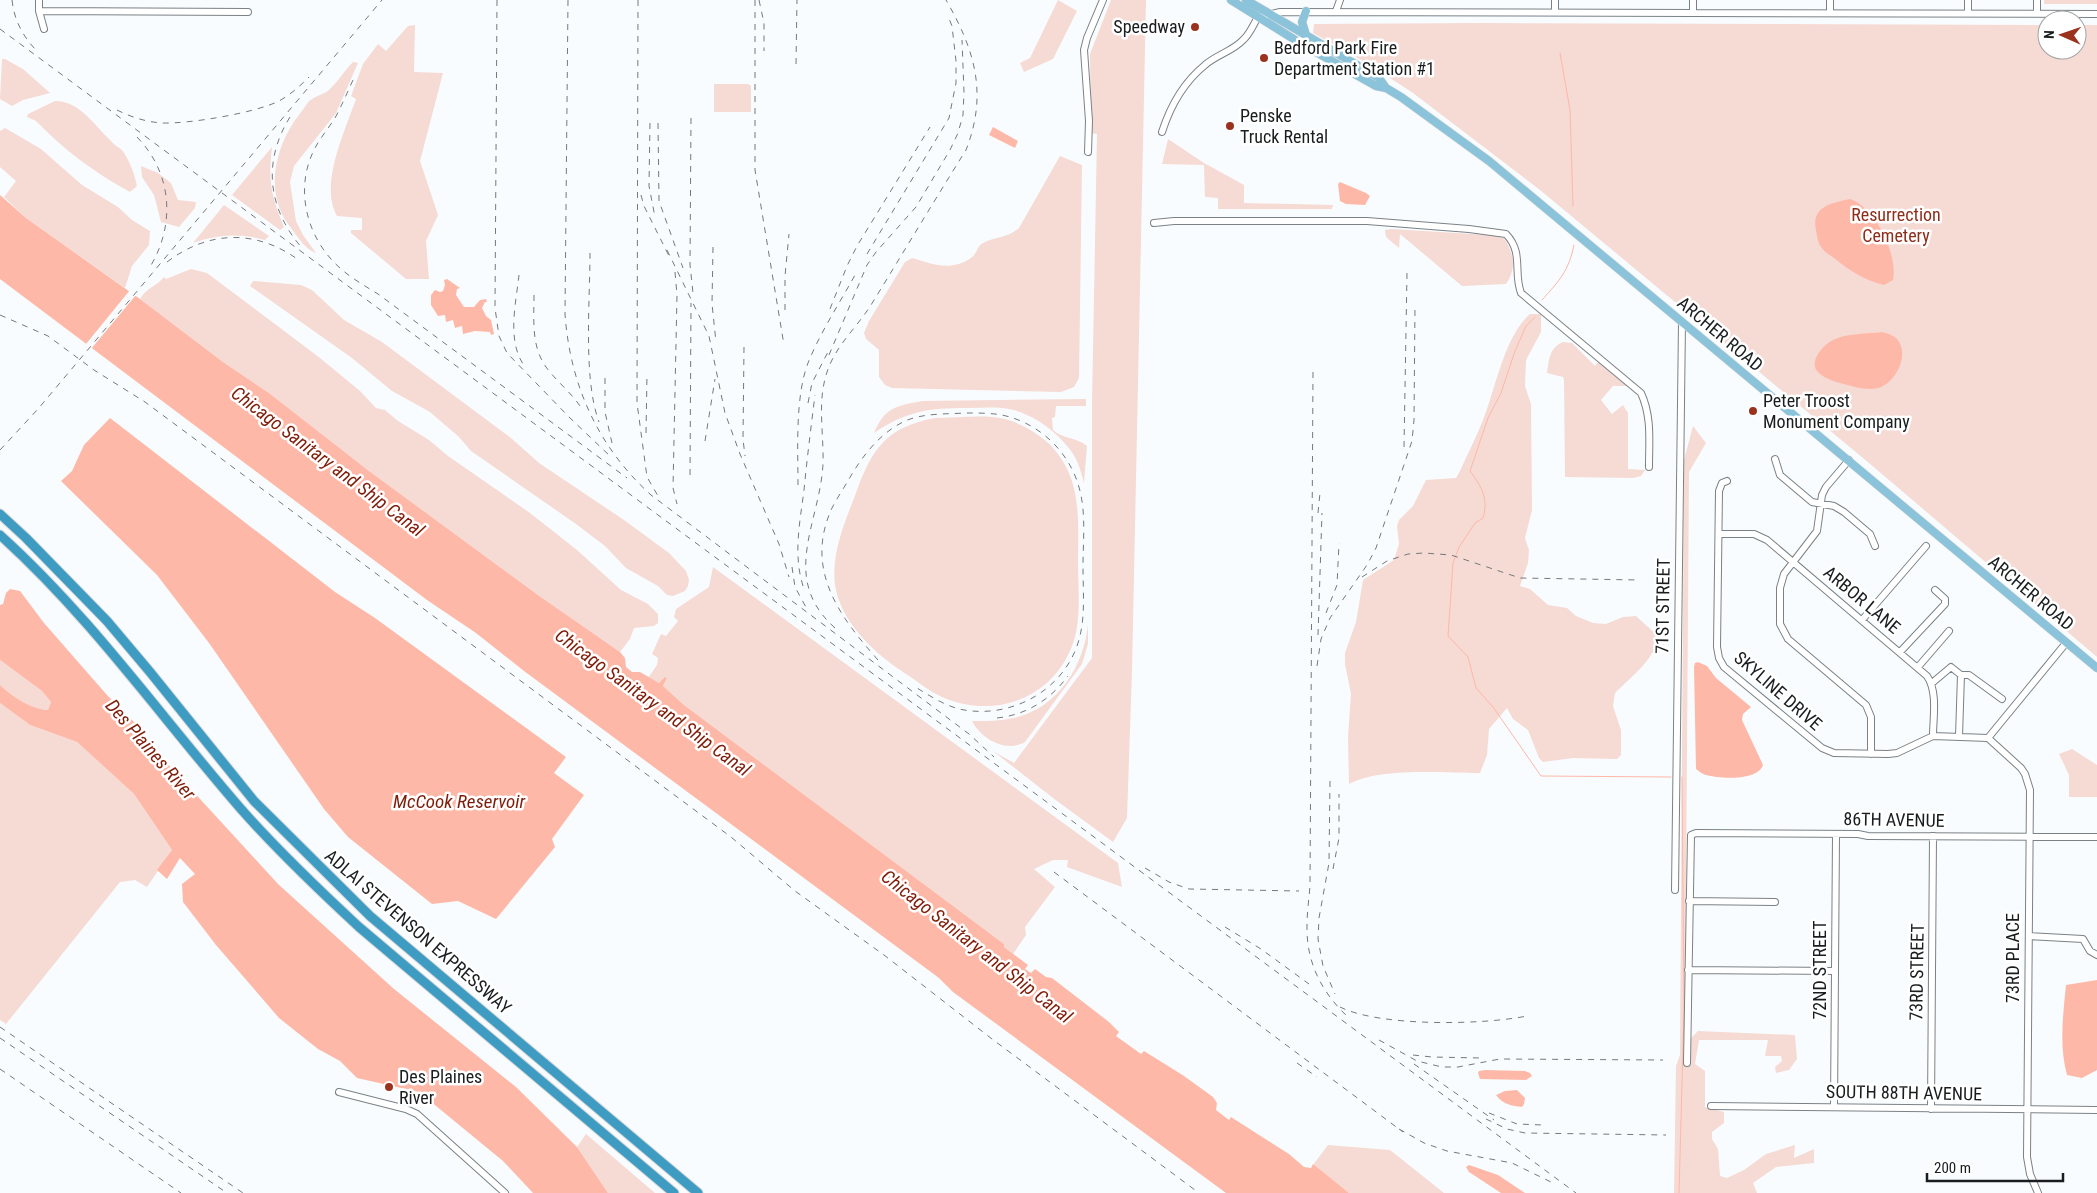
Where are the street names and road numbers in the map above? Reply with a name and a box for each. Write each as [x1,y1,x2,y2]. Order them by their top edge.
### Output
street label: ARCHER ROAD [1673,292,1767,375]
street label: ARCHER ROAD [1984,551,2078,634]
street label: 71ST STREET [1651,558,1674,654]
street label: ARBOR LANE [1820,562,1905,638]
street label: SKYLINE DRIVE [1730,647,1826,734]
street label: 86TH AVENUE [1843,808,1945,831]
street label: ADLAI STEVENSON EXPRESSWAY [321,845,516,1019]
street label: 73RD PLACE [2002,913,2023,1003]
street label: 72ND STREET [1809,920,1830,1020]
street label: 73RD STREET [1905,923,1928,1021]
street label: SOUTH 88TH AVENUE [1826,1081,1982,1104]

